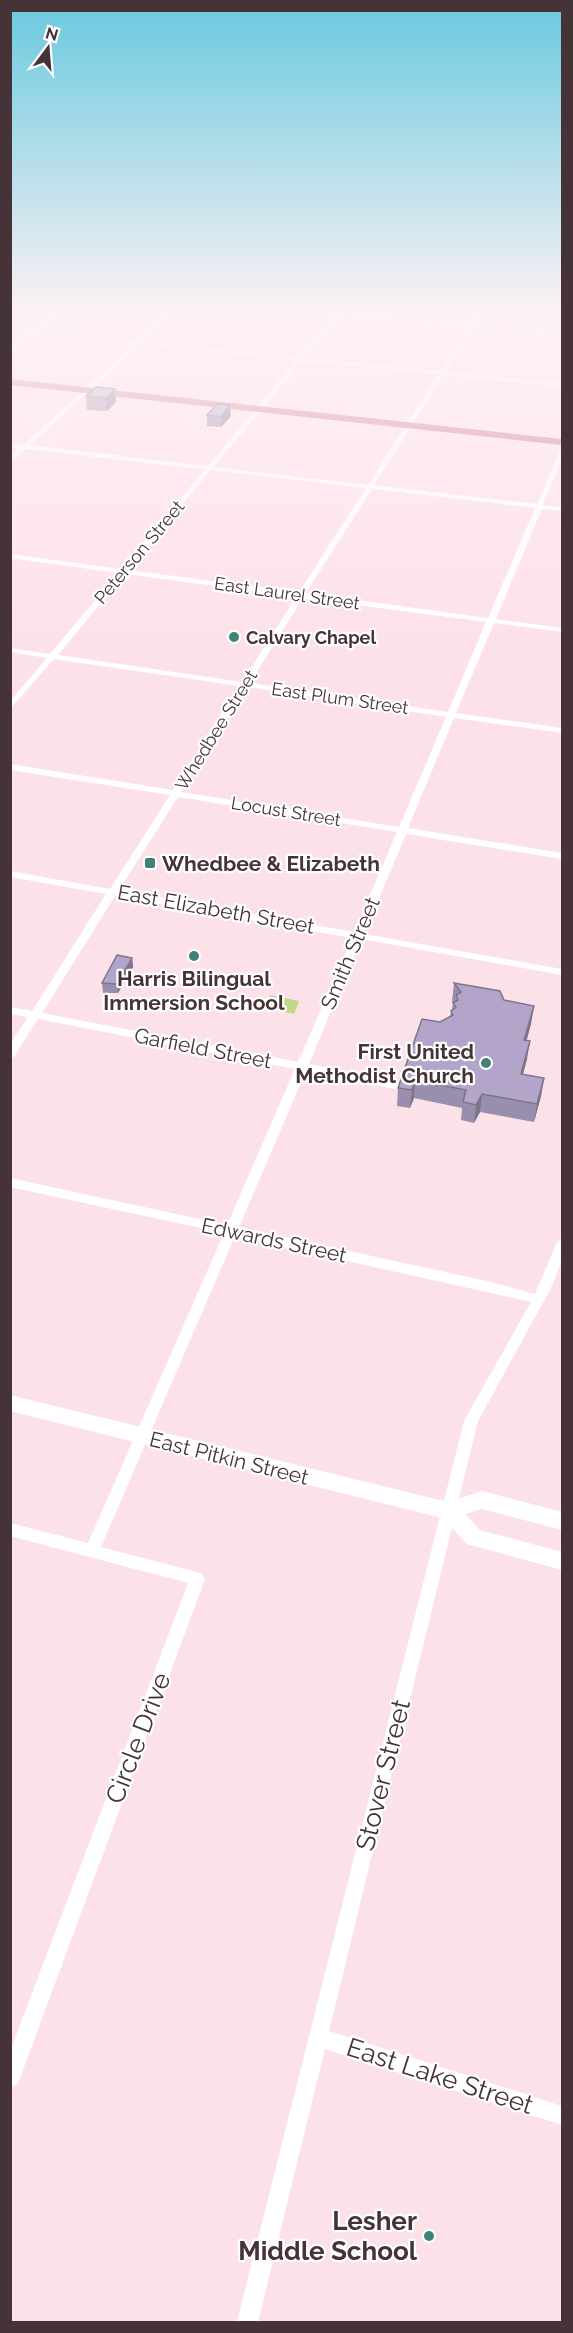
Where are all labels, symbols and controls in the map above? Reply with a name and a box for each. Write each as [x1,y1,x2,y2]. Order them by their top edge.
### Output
north arrow [18,18,78,78]
text: N [44,23,60,45]
street label: Peterson Street [90,496,188,608]
street label: East Laurel Street [213,572,361,614]
place label: Calvary Chapel [246,627,376,648]
marker: Calvary Chapel [227,630,241,644]
street label: Whedbee Street [171,666,261,794]
street label: East Plum Street [270,678,410,718]
street label: Locust Street [230,792,342,830]
place label: Whedbee & Elizabeth [162,851,380,876]
marker: Whedbee & Elizabeth [143,856,157,870]
street label: East Elizabeth Street [116,879,316,939]
street label: Smith Street [315,893,385,1013]
marker: Harris Bilingual Immersion School [187,949,201,963]
place label: Harris Bilingual Immersion School [103,966,285,1015]
street label: Garfield Street [132,1022,274,1074]
place label: First United Methodist Church [295,1039,474,1088]
marker: First United Methodist Church [479,1056,493,1070]
street label: Edwards Street [199,1212,349,1268]
street label: East Pitkin Street [147,1426,311,1490]
street label: Circle Drive [99,1668,177,1808]
street label: Stover Street [350,1696,416,1854]
street label: East Lake Street [343,2032,537,2120]
place label: Lesher Middle School [238,2206,418,2266]
marker: Lesher Middle School [422,2229,436,2243]

